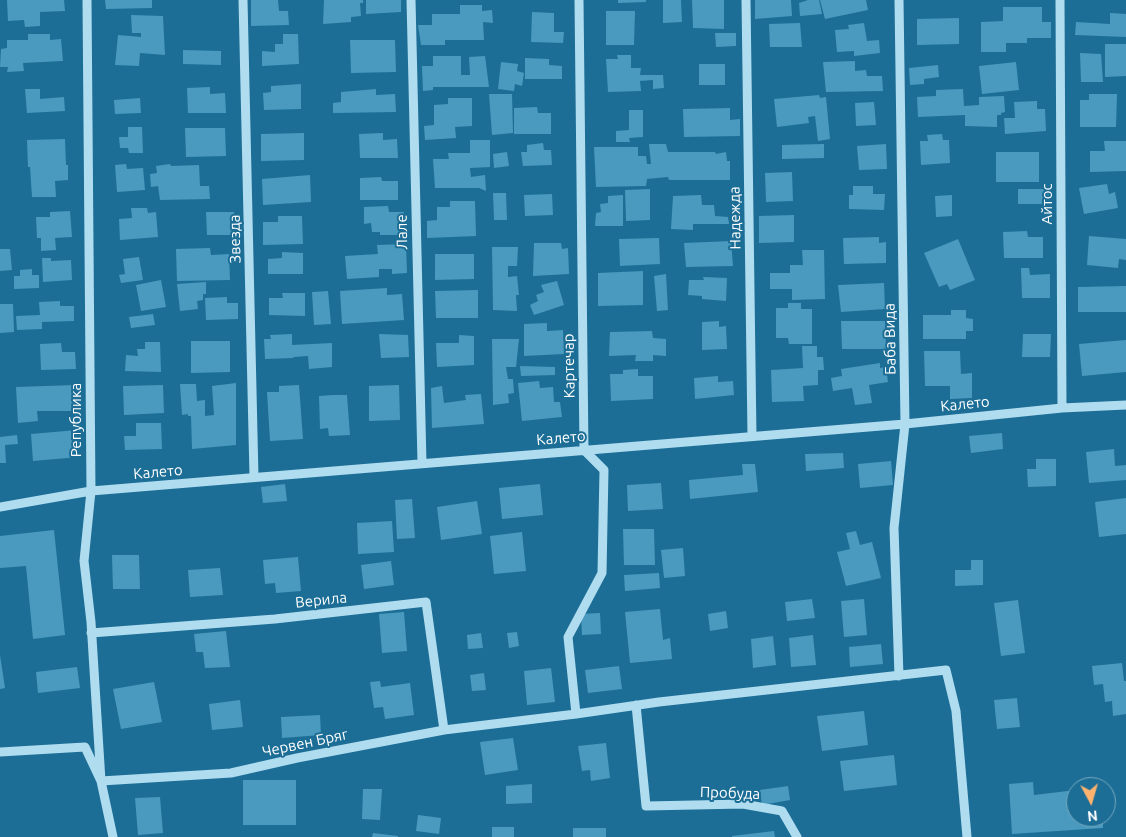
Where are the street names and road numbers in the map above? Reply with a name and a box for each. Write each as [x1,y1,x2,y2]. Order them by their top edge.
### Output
street label: Айтос [1038,183,1056,225]
street label: Надежда [725,186,745,250]
street label: Лале [393,214,411,250]
street label: Звезда [226,215,244,263]
street label: Баба Вида [880,303,900,375]
street label: Картечар [559,333,579,399]
street label: Република [67,383,85,457]
street label: Калето [940,392,990,416]
street label: Калето [536,427,586,449]
street label: Калето [133,461,183,483]
street label: Верила [294,588,348,612]
street label: Червен Бряг [260,725,350,761]
street label: Пробуда [700,783,760,803]

